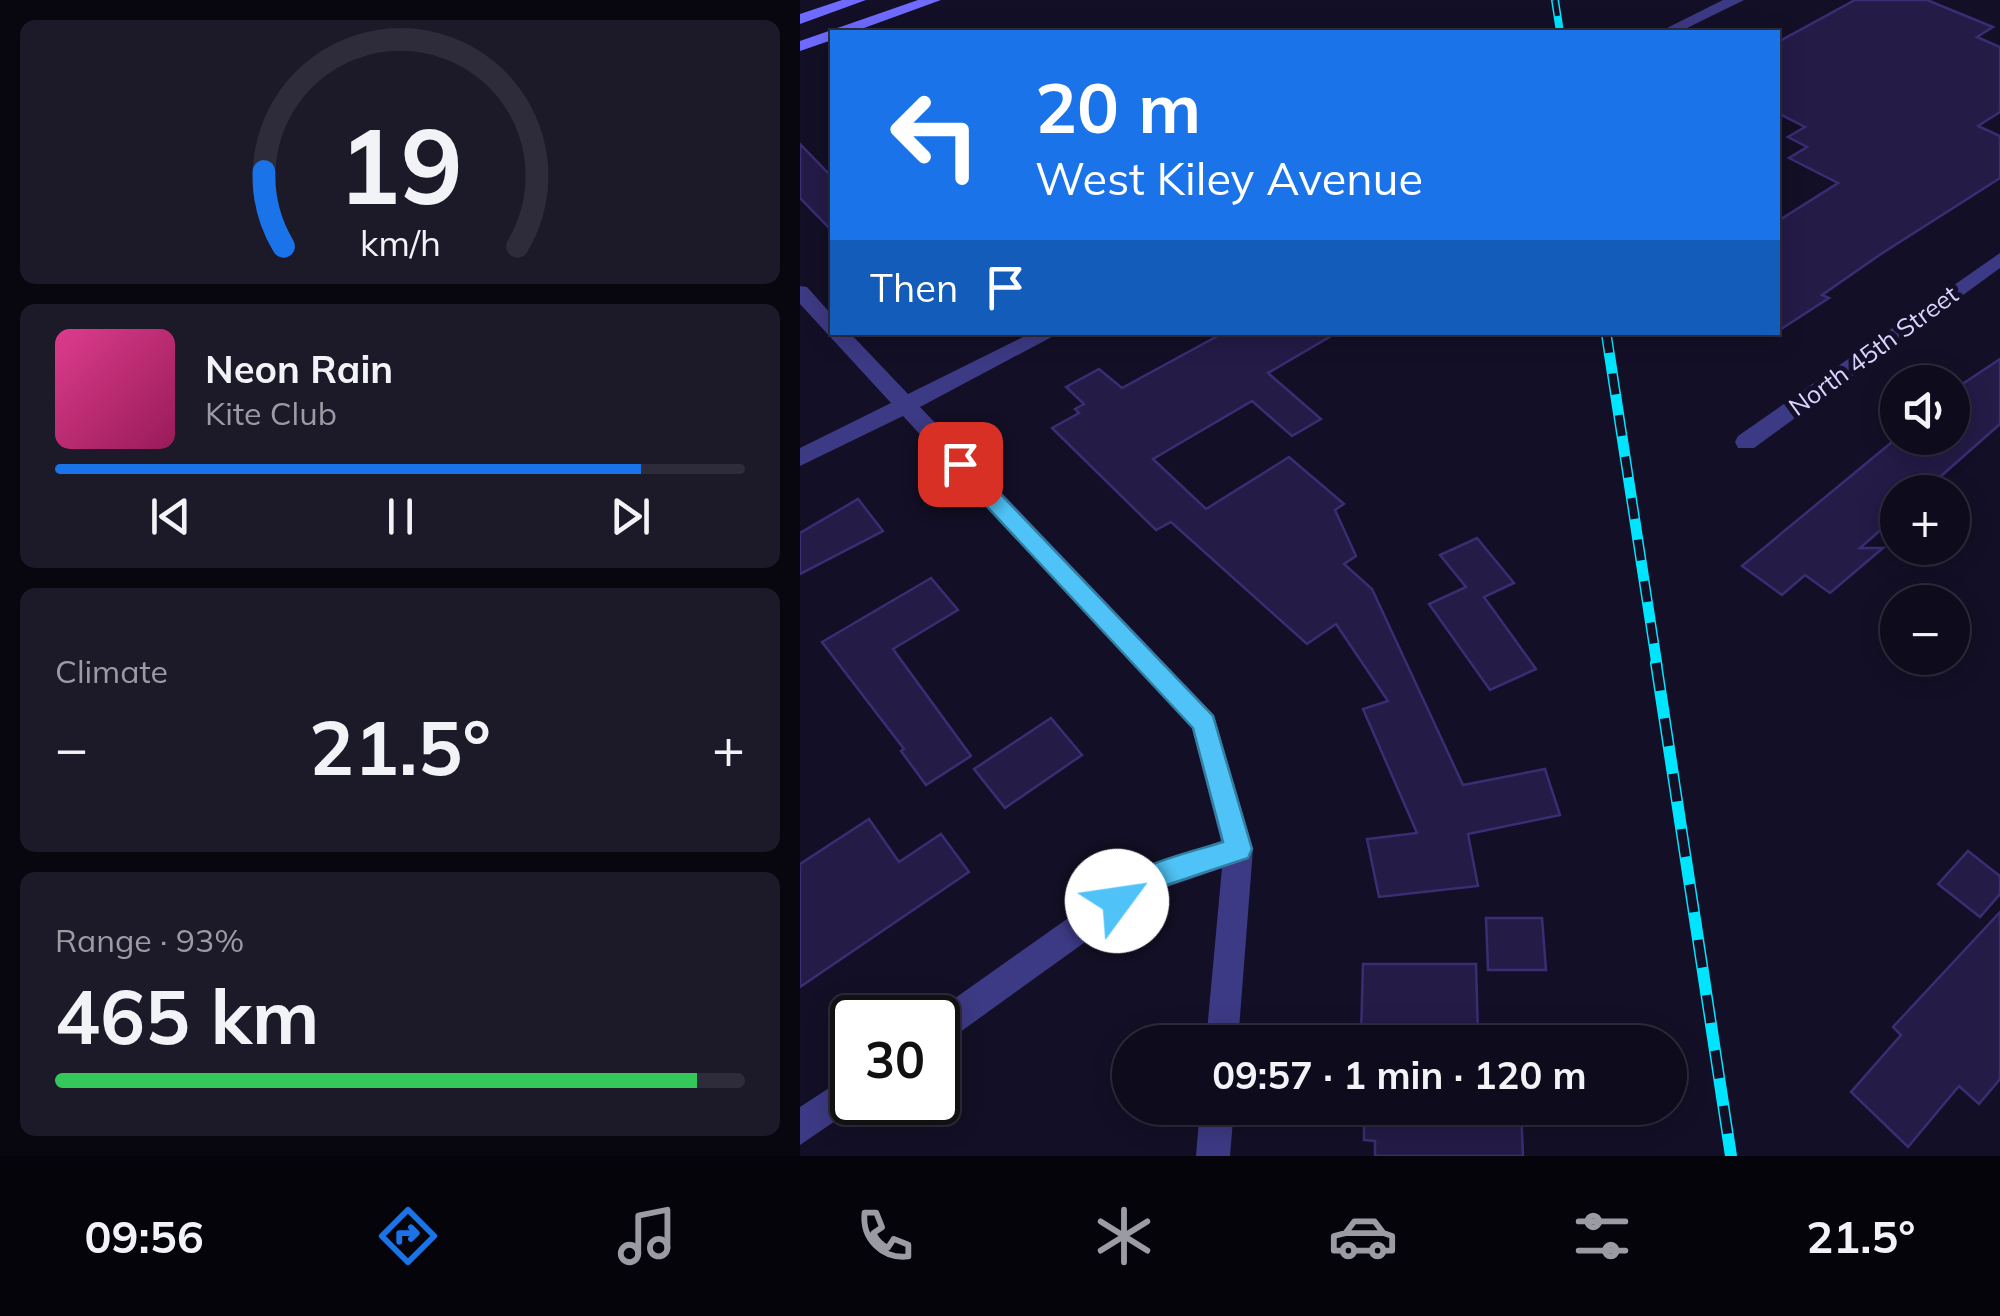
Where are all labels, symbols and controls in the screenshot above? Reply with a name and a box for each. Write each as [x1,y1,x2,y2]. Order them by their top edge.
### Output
text: 20 m [1035,63,1201,151]
icon: left [870,70,1000,200]
text: 19 [338,99,462,230]
text: West Kiley Avenue [1035,150,1423,206]
text: km/h [360,220,440,265]
icon: arrive [978,260,1033,315]
text: Then [870,264,958,312]
street label: North 45th Street [1782,278,1964,422]
text: Neon Rain [205,345,393,393]
map controls [1880,365,1970,675]
button: sound [1880,365,1970,455]
text: Kite Club [205,393,337,433]
pin [918,422,1003,507]
icon: arrive [933,437,988,492]
button: + [1880,475,1970,565]
icon: previous [143,489,198,544]
icon: pause [373,489,428,544]
icon: next [603,489,658,544]
button: − [1880,585,1970,675]
text: Climate [55,651,168,691]
text: 21.5° [309,700,491,794]
text: − [55,713,88,782]
text: + [712,713,745,782]
position arrow [1065,849,1169,953]
text: Range · 93% [55,920,244,960]
text: 465 km [55,969,319,1063]
speed limit sign: 30 [830,995,960,1125]
text: 09:57 · 1 min · 120 m [1212,1051,1587,1099]
icon: directions [373,1201,443,1271]
icon: music [612,1201,682,1271]
icon: phone [850,1201,920,1271]
icon: climate [1089,1201,1159,1271]
icon: car [1328,1201,1398,1271]
icon: filters [1567,1201,1637,1271]
text: 09:56 [84,1208,204,1264]
text: 21.5° [1806,1208,1915,1264]

